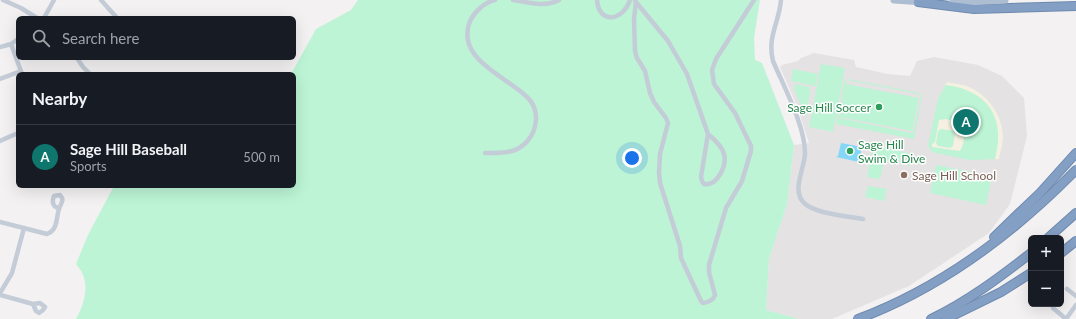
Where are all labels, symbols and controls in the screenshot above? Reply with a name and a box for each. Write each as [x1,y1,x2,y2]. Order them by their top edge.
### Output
search box [16,16,296,60]
icon: search [30,27,52,49]
text: Search here [62,29,139,47]
text: Nearby [32,88,87,109]
place label: Sage Hill Soccer [787,100,872,115]
marker: Sage Hill Soccer [874,102,884,112]
pin: A [953,107,979,137]
place label: Sage Hill Swim & Dive [858,137,925,166]
text: Sage Hill Baseball [70,140,187,158]
marker: Sage Hill Swim & Dive [845,146,855,156]
your location [622,148,642,168]
text: A [40,149,50,165]
text: 500 m [243,149,280,165]
text: Sports [70,158,107,174]
place label: Sage Hill School [912,168,996,183]
marker: Sage Hill School [899,170,909,180]
map controls [1028,235,1064,307]
button: + [1028,235,1064,271]
button: − [1028,271,1064,307]

